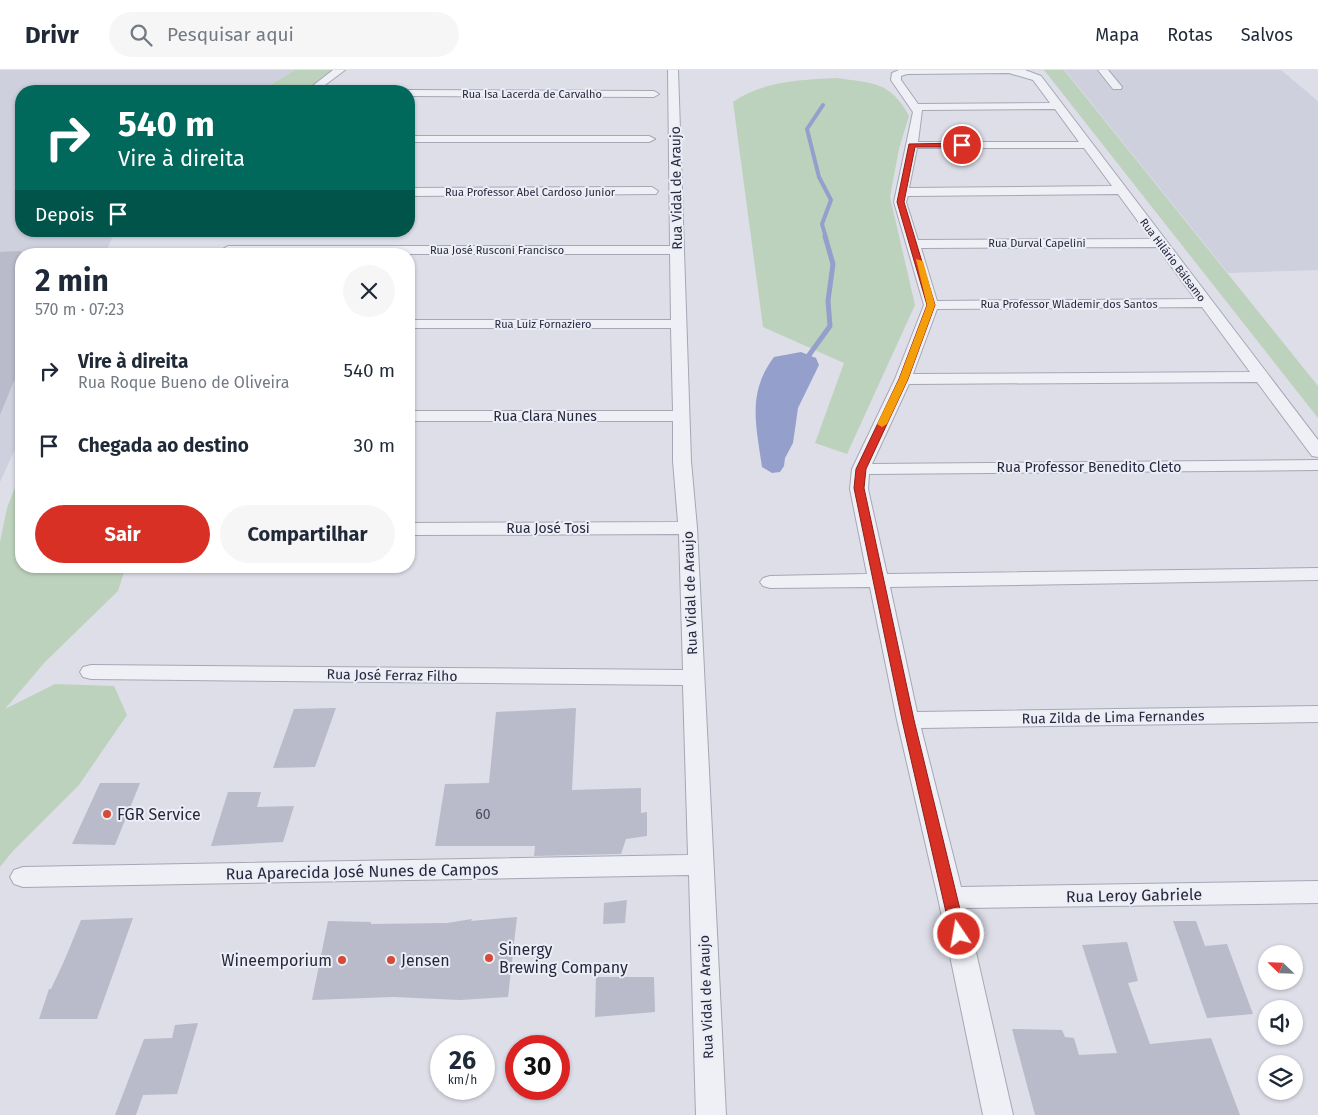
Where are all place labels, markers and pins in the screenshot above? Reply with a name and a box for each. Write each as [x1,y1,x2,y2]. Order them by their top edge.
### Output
pin [941,124,983,166]
place label: FGR Service [117,805,201,824]
marker: FGR Service [101,808,113,820]
place label: Sinergy Brewing Company [499,940,628,977]
place label: Wineemporium [221,951,332,970]
place label: Jensen [401,951,450,970]
marker: Sinergy Brewing Company [483,952,495,964]
marker: Wineemporium [336,954,348,966]
marker: Jensen [385,954,397,966]

